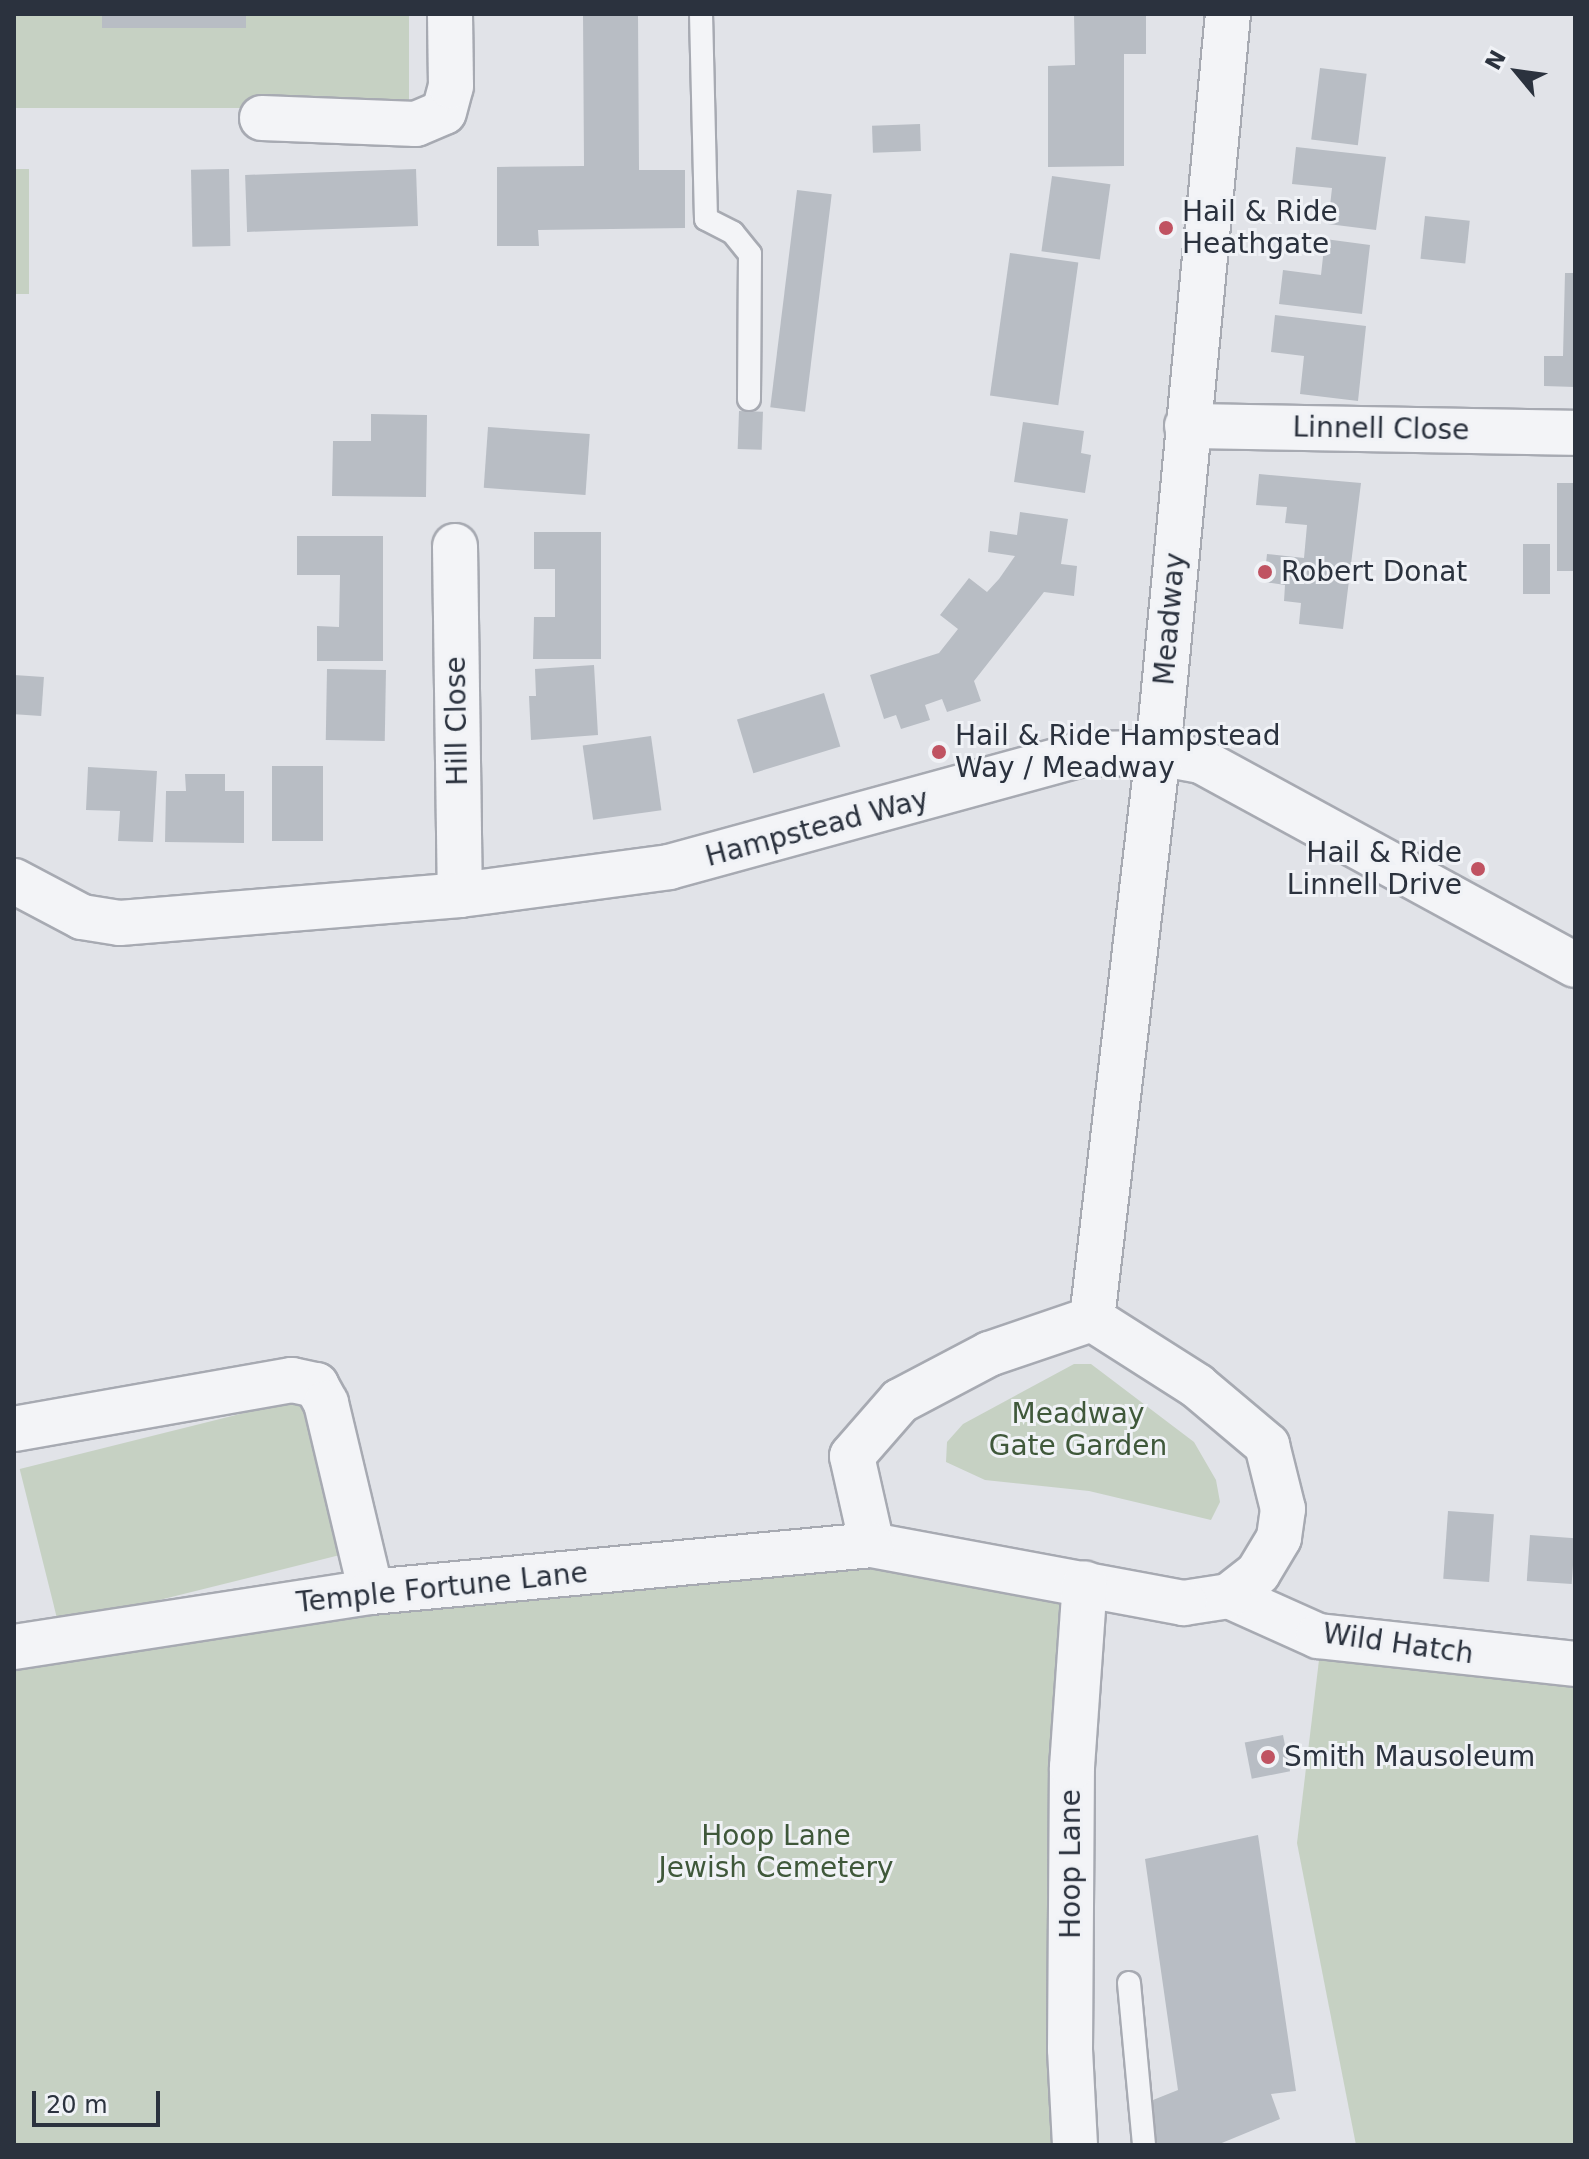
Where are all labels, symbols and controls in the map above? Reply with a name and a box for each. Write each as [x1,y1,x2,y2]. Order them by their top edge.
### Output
north arrow [1477,32,1557,112]
text: N [1480,46,1511,74]
place label: Hail & Ride Heathgate [1182,195,1338,261]
marker: Hail & Ride Heathgate [1157,219,1175,237]
street label: Linnell Close [1292,411,1470,447]
street label: Meadway [1147,551,1193,687]
place label: Robert Donat [1281,555,1467,589]
marker: Robert Donat [1256,563,1274,581]
street label: Hill Close [439,656,475,786]
place label: Hail & Ride Hampstead Way / Meadway [955,719,1281,785]
marker: Hail & Ride Hampstead Way / Meadway [930,743,948,761]
street label: Hampstead Way [702,782,932,874]
place label: Hail & Ride Linnell Drive [1287,836,1462,902]
marker: Hail & Ride Linnell Drive [1469,860,1487,878]
park label: Meadway Gate Garden [989,1397,1167,1463]
street label: Temple Fortune Lane [295,1556,589,1620]
street label: Wild Hatch [1321,1617,1475,1671]
place label: Smith Mausoleum [1284,1740,1535,1774]
marker: Smith Mausoleum [1259,1748,1277,1766]
street label: Hoop Lane [1054,1789,1088,1939]
park label: Hoop Lane Jewish Cemetery [659,1819,893,1885]
scale bar [36,2075,164,2125]
text: 20 m [46,2091,108,2119]

